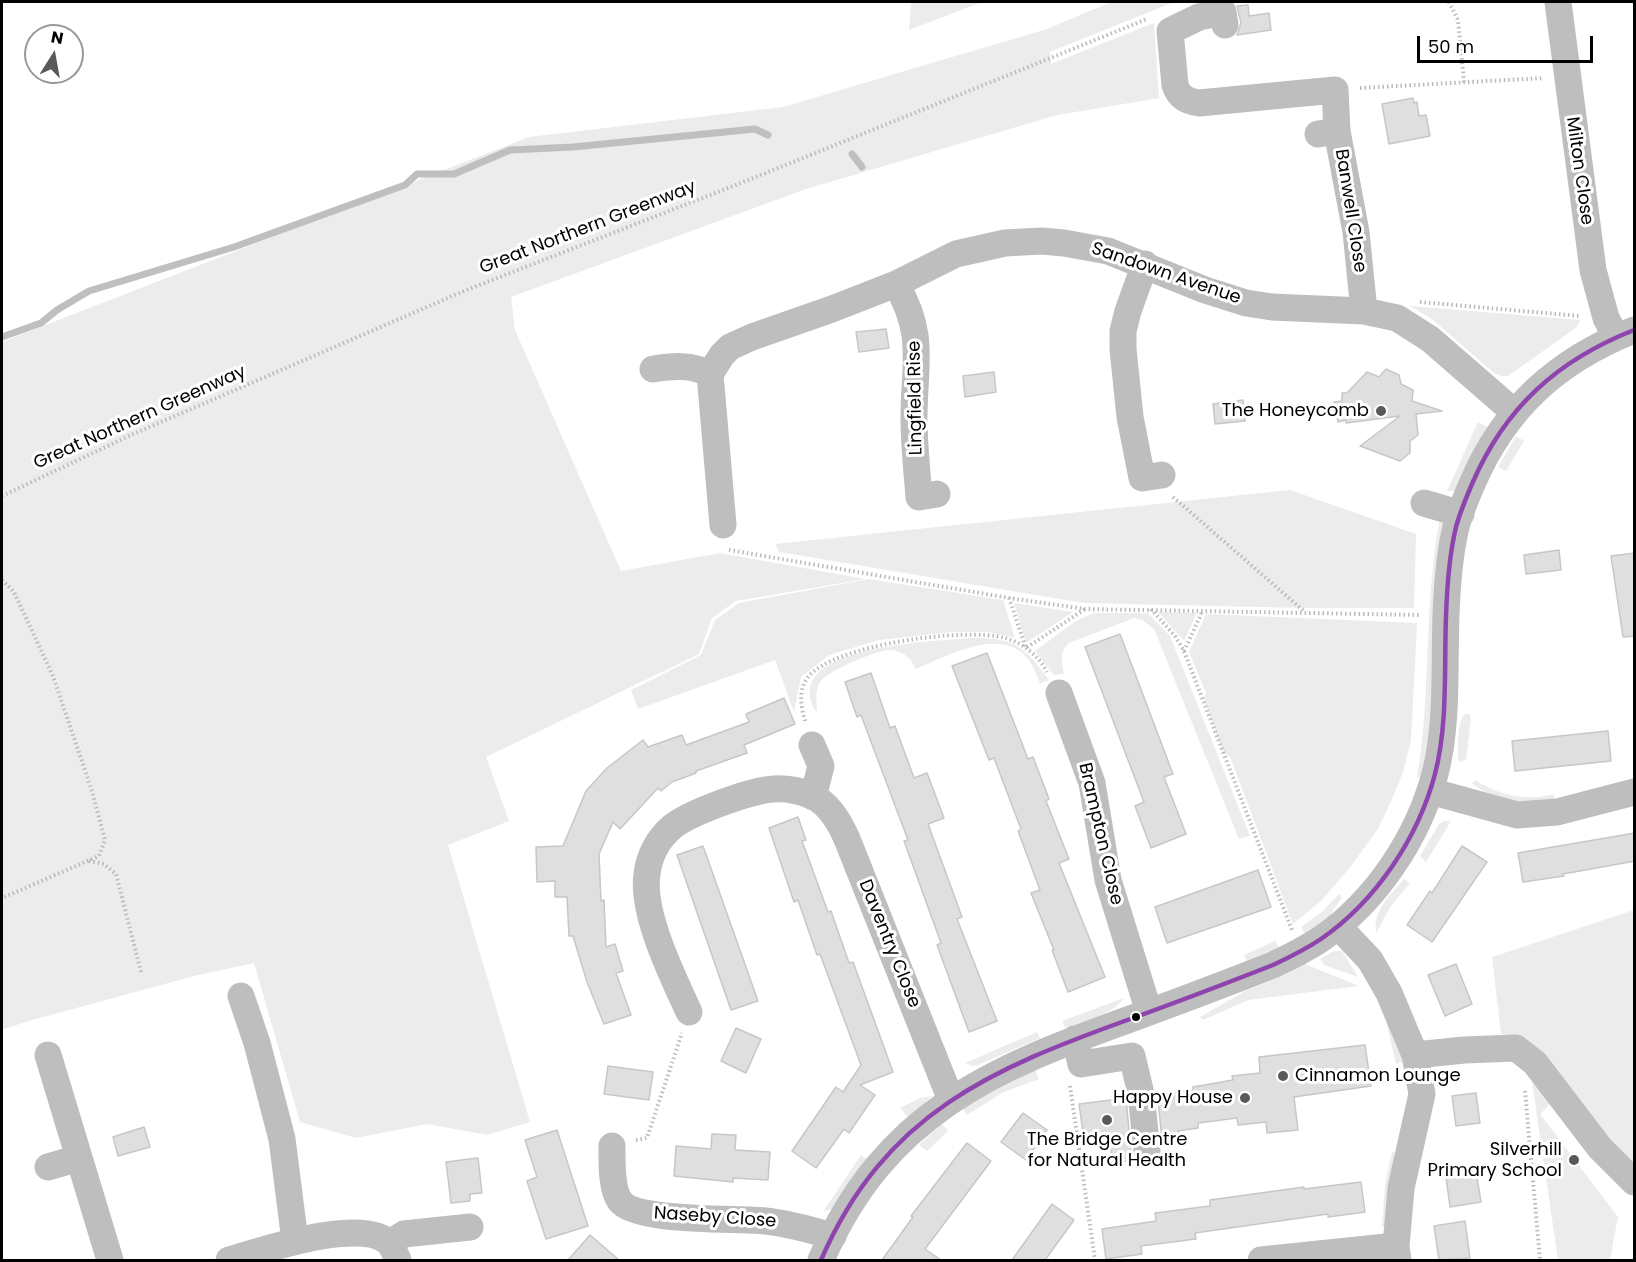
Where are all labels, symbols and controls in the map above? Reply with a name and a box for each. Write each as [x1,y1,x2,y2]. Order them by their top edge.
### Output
north arrow [24,24,84,84]
scale bar [1420,24,1596,62]
text: N [49,25,65,50]
text: 50 m [1428,34,1474,59]
street label: Milton Close [1561,115,1597,227]
street label: Banwell Close [1330,148,1370,274]
street label: Great Northern Greenway [477,177,699,279]
street label: Sandown Avenue [1088,238,1244,310]
street label: Lingfield Rise [904,340,928,456]
street label: Great Northern Greenway [30,361,250,475]
place label: The Honeycomb [1222,400,1369,422]
marker: The Honeycomb [1374,404,1388,418]
street label: Brampton Close [1073,761,1127,907]
street label: Daventry Close [853,877,925,1011]
unlabelled marker [1130,1011,1142,1023]
place label: Cinnamon Lounge [1295,1065,1461,1087]
marker: Cinnamon Lounge [1276,1069,1290,1083]
place label: Happy House [1113,1087,1233,1109]
marker: Happy House [1238,1091,1252,1105]
marker: The Bridge Centre for Natural Health [1100,1113,1114,1127]
place label: The Bridge Centre for Natural Health [1027,1129,1187,1172]
place label: Silverhill Primary School [1428,1139,1562,1182]
marker: Silverhill Primary School [1567,1153,1581,1167]
street label: Naseby Close [653,1203,777,1233]

